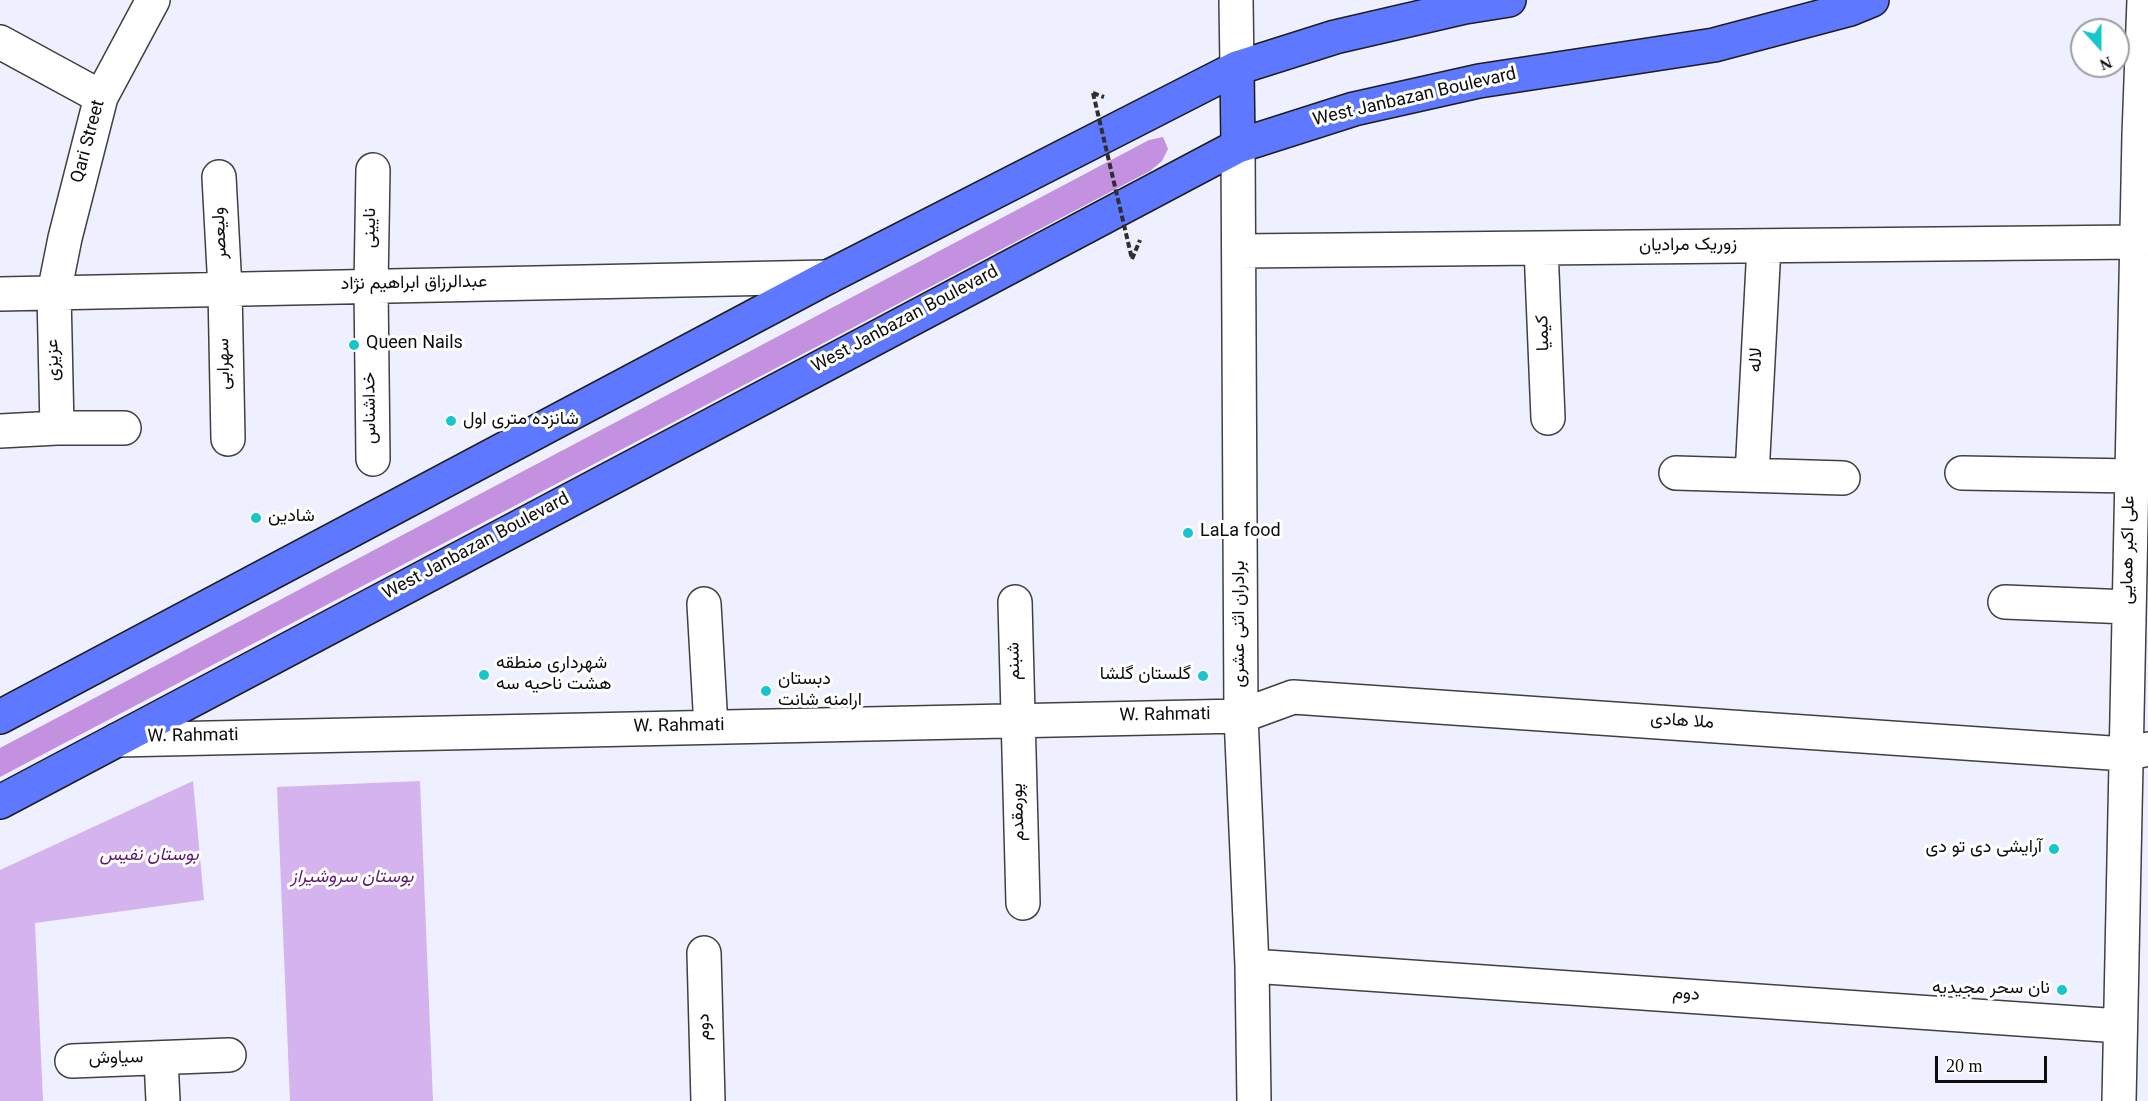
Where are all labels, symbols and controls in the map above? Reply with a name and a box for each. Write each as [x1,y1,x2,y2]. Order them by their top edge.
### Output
north arrow [2070,18,2130,78]
text: N [2097,53,2114,73]
street label: West Janbazan Boulevard [1311,65,1519,133]
street label: Qari Street [69,98,111,186]
street label: ولیعصر [210,206,234,260]
street label: نایینی [361,208,383,248]
street label: زوریک مرادیان [1639,235,1737,259]
street label: West Janbazan Boulevard [809,263,1003,379]
street label: عبدالرزاق ابراهیم نژاد [341,273,487,297]
street label: کیمیا [1534,315,1556,351]
place label: Queen Nails [366,334,463,356]
street label: سهرابی [215,338,237,390]
marker: Queen Nails [347,338,361,352]
street label: عزیزی [44,339,66,381]
street label: لاله [1747,347,1769,373]
street label: خداشناس [361,372,383,444]
place label: شانزده متری اول [463,410,579,432]
marker: شانزده متری اول [444,414,458,428]
street label: West Janbazan Boulevard [380,490,574,606]
street label: علی اکبر همایی [2118,495,2142,605]
place label: شادین [268,507,315,529]
marker: شادین [249,511,263,525]
place label: LaLa food [1200,522,1281,544]
marker: LaLa food [1181,526,1195,540]
street label: برادران اثنی عشری [1230,561,1252,687]
street label: شبنم [1005,642,1027,680]
place label: شهرداری منطقه هشت ناحیه سه [496,654,611,696]
place label: گلستان گلشا [1100,665,1191,687]
marker: شهرداری منطقه هشت ناحیه سه [477,668,491,682]
marker: گلستان گلشا [1196,669,1210,683]
place label: دبستان ارامنه شانت [778,670,862,712]
marker: دبستان ارامنه شانت [759,684,773,698]
street label: W. Rahmati [1119,705,1211,729]
street label: ملا هادی [1649,710,1715,736]
street label: W. Rahmati [633,716,725,740]
street label: W. Rahmati [147,726,239,750]
street label: پورمقدم [1008,783,1032,841]
place label: آرایشی دی تو دی [1926,838,2042,860]
marker: آرایشی دی تو دی [2047,842,2061,856]
park label: بوستان نفیس [99,846,199,868]
park label: بوستان سروشیراز [291,868,413,890]
place label: نان سحر مجیدیه [1932,979,2050,1001]
marker: نان سحر مجیدیه [2055,983,2069,997]
street label: دوم [1672,984,1700,1008]
street label: دوم [695,1013,717,1041]
scale bar [1938,1044,2050,1082]
street label: سیاوش [88,1049,144,1071]
text: 20 m [1946,1056,1983,1076]

